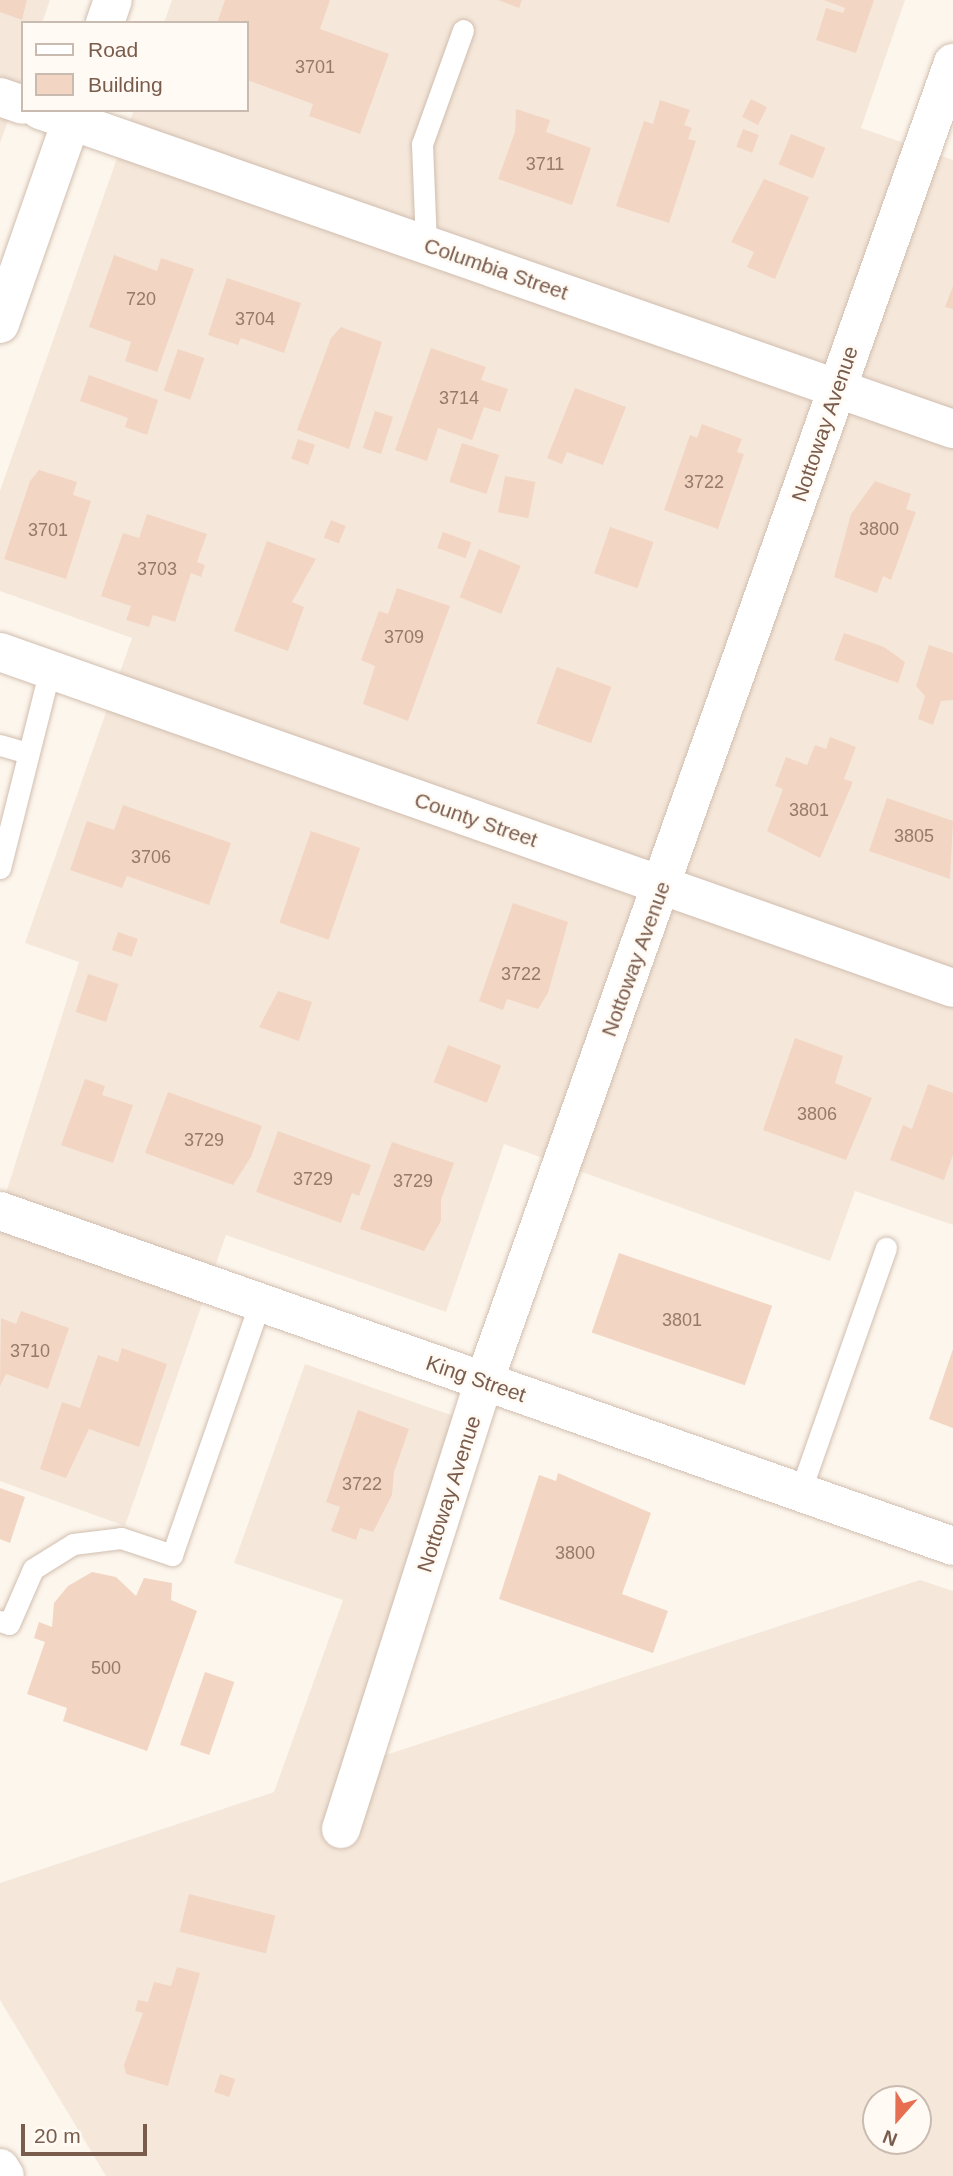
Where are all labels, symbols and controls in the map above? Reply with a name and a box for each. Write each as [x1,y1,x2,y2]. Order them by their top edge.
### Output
legend [21,21,248,112]
text: Road [88,38,138,61]
house number: 3701 [295,56,335,78]
text: Building [88,73,163,96]
house number: 3711 [526,153,564,175]
street label: Columbia Street [421,233,571,305]
house number: 720 [126,288,156,310]
house number: 3704 [235,308,275,330]
street label: Nottoway Avenue [786,342,864,506]
house number: 3714 [439,387,479,409]
house number: 3722 [684,471,724,493]
house number: 3800 [859,518,899,540]
house number: 3701 [28,519,68,541]
house number: 3703 [137,558,177,580]
house number: 3709 [384,626,424,648]
street label: County Street [411,787,541,853]
house number: 3801 [789,799,829,821]
house number: 3805 [894,825,934,847]
house number: 3706 [131,846,171,868]
street label: Nottoway Avenue [596,878,676,1040]
house number: 3722 [501,963,541,985]
house number: 3806 [797,1103,837,1125]
house number: 3729 [184,1129,224,1151]
house number: 3729 [293,1168,333,1190]
house number: 3729 [393,1170,433,1192]
house number: 3801 [662,1309,702,1331]
house number: 3710 [10,1340,50,1362]
street label: King Street [423,1350,529,1408]
street label: Nottoway Avenue [412,1412,486,1576]
house number: 3722 [342,1473,382,1495]
house number: 3800 [555,1542,595,1564]
house number: 500 [91,1657,121,1679]
north arrow [862,2085,932,2155]
scale bar [24,2110,150,2154]
text: 20 m [34,2124,81,2147]
text: N [880,2126,900,2150]

